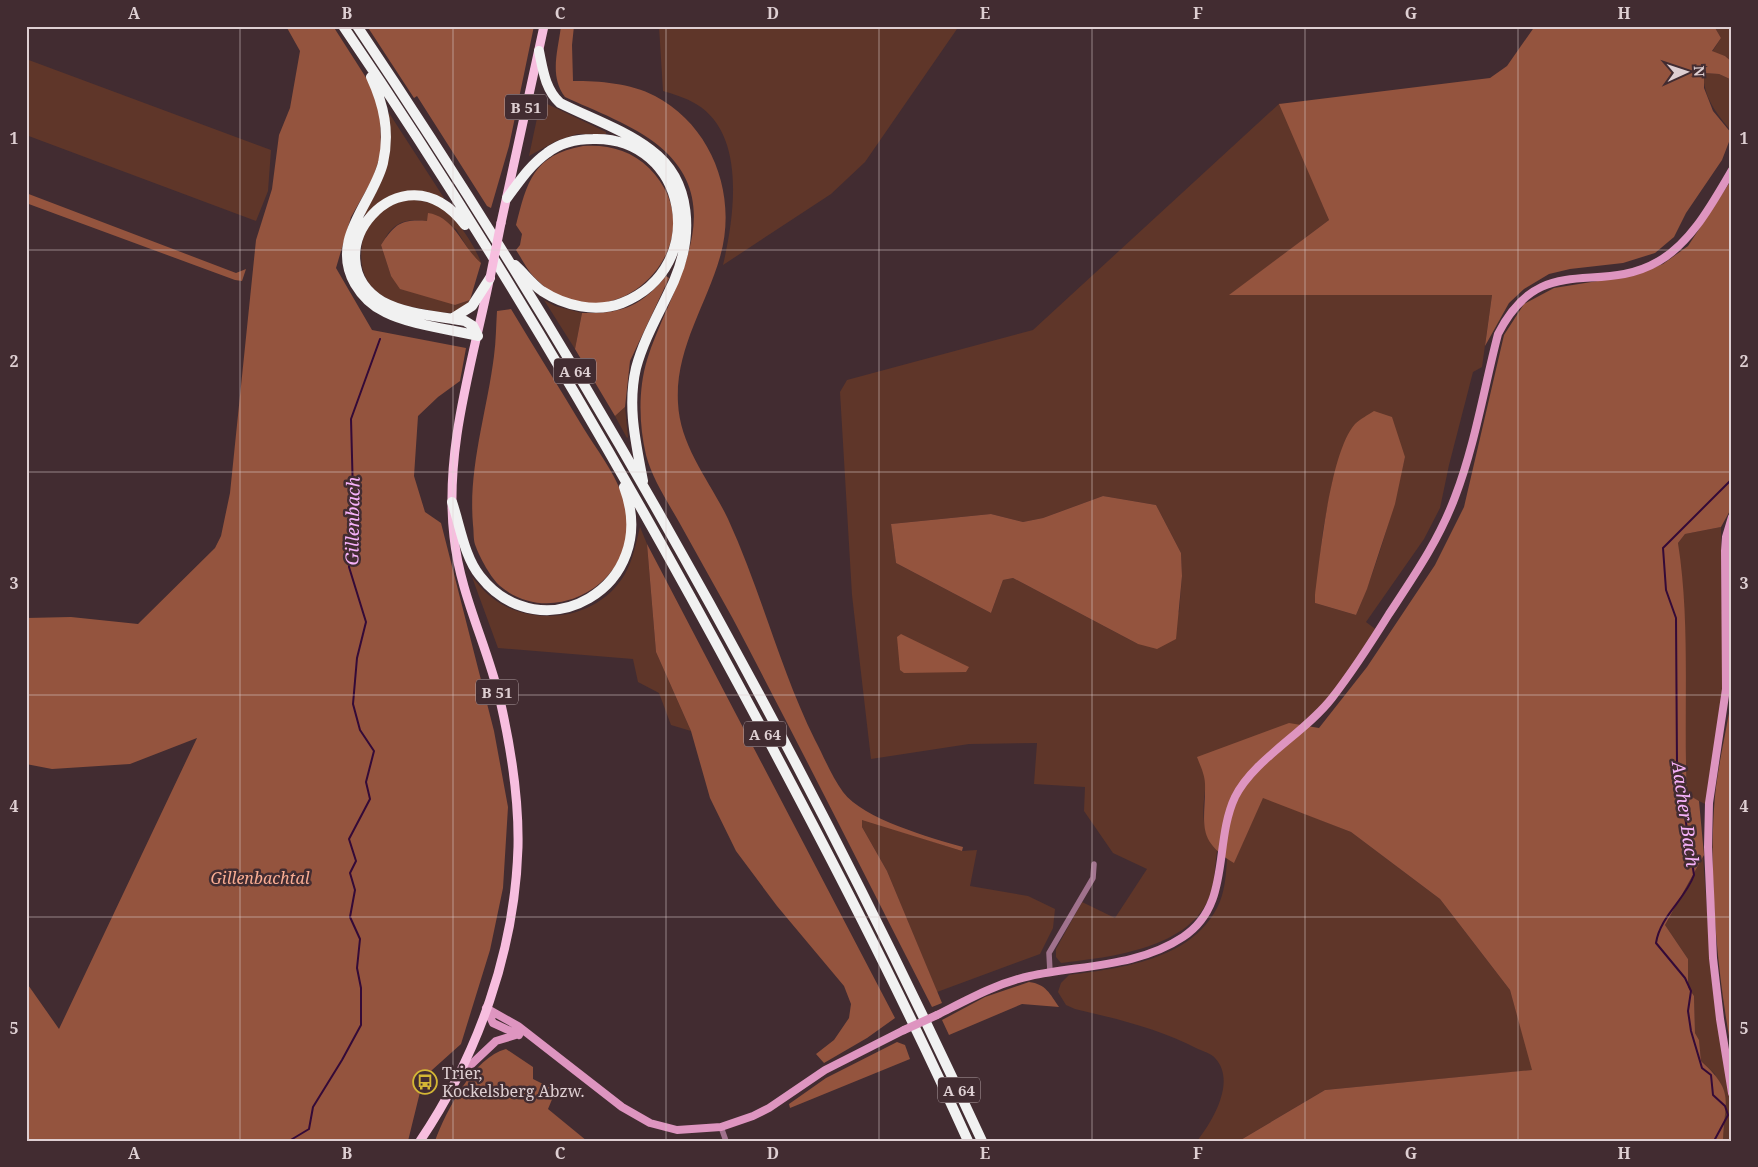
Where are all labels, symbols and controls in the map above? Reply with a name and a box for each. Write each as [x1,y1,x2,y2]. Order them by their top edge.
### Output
text: A [128,2,141,24]
text: B [342,2,353,24]
text: C [555,2,566,24]
text: D [767,2,779,24]
text: E [980,2,990,24]
text: F [1193,2,1203,24]
text: G [1405,2,1417,24]
text: H [1617,2,1631,24]
north arrow [1660,48,1710,98]
text: N [1690,65,1709,77]
road number: B 51 [505,94,547,120]
text: 1 [9,127,19,149]
text: 1 [1739,127,1749,149]
text: 2 [9,350,19,372]
text: 2 [1739,350,1749,372]
road number: A 64 [554,358,596,384]
water label: Gillenbach [339,476,365,566]
text: 3 [9,572,19,594]
text: 3 [1739,572,1749,594]
road number: B 51 [476,680,518,704]
road number: A 64 [744,722,786,746]
water label: Aacher Bach [1666,758,1705,869]
text: 4 [9,795,19,817]
text: 4 [1739,795,1749,817]
park label: Gillenbachtal [210,867,310,889]
text: 5 [9,1017,19,1039]
text: 5 [1739,1017,1749,1039]
place label: Trier, Kockelsberg Abzw. [442,1062,584,1102]
bus stop icon: Trier, Kockelsberg Abzw. [412,1069,438,1095]
road number: A 64 [938,1078,980,1102]
text: A [128,1142,141,1164]
text: B [342,1142,353,1164]
text: C [555,1142,566,1164]
text: D [767,1142,779,1164]
text: E [980,1142,990,1164]
text: F [1193,1142,1203,1164]
text: G [1405,1142,1417,1164]
text: H [1617,1142,1631,1164]

